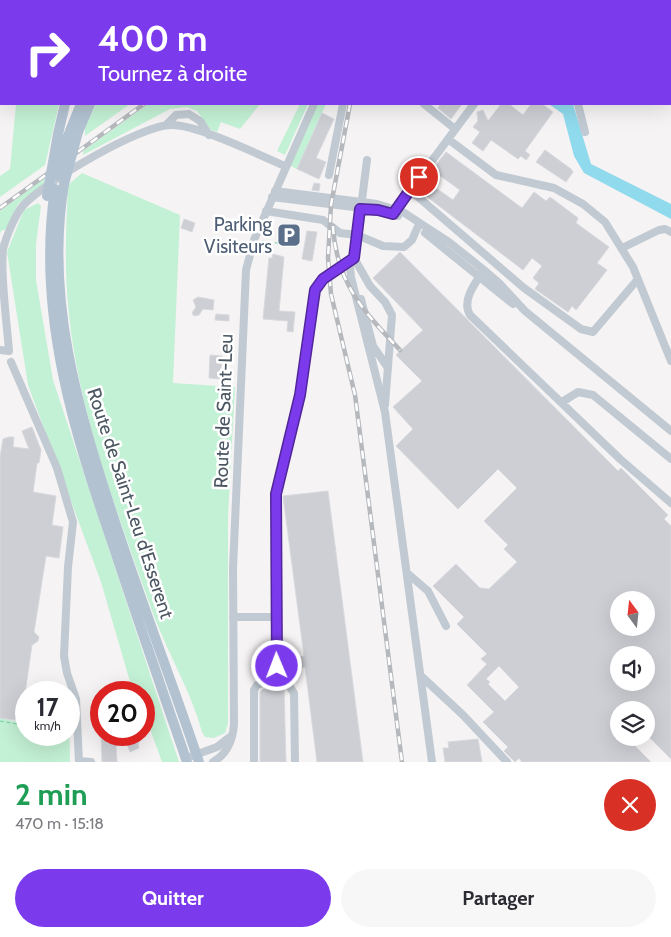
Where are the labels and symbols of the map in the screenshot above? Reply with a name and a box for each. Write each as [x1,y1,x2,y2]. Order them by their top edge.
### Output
pin [398,156,440,198]
place label: Parking Visiteurs [204,213,273,258]
parking icon: Parking Visiteurs [276,222,302,248]
street label: Route de Saint-Leu [209,333,238,489]
street label: Route de Saint-Leu d'Esserent [82,385,179,622]
north arrow [610,591,655,636]
position arrow [250,639,302,691]
speed limit sign: 20 [90,681,155,746]

